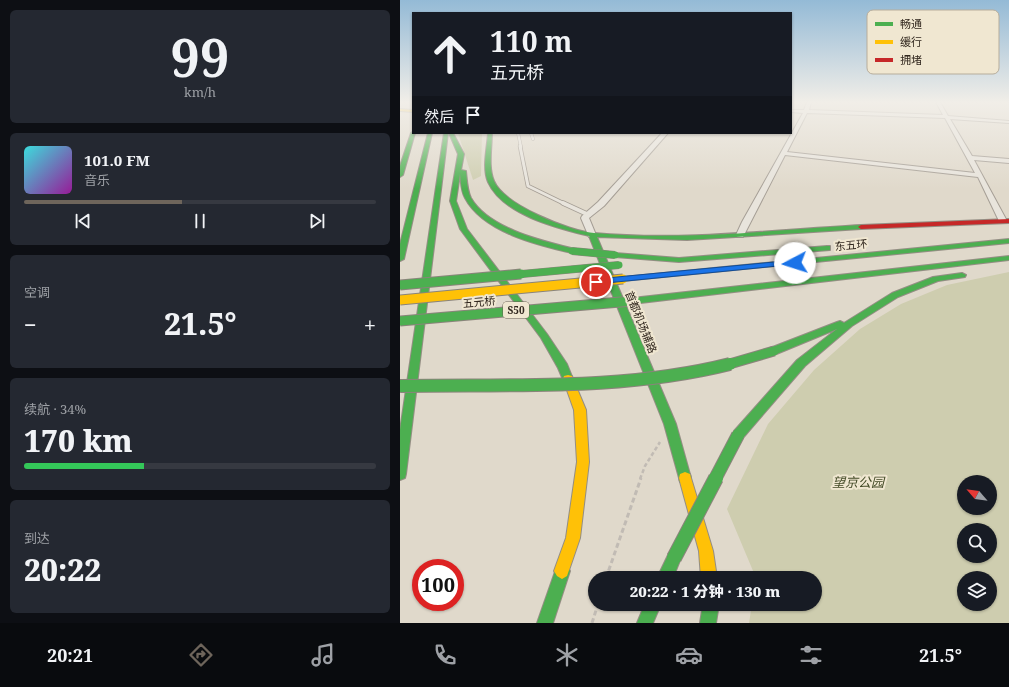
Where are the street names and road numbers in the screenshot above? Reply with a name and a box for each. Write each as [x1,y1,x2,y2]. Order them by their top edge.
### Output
street label: 东五环 [834,236,868,253]
street label: 首都机场辅路 [622,288,661,355]
street label: 五元桥 [462,293,496,310]
road number: S50 [503,302,529,318]

